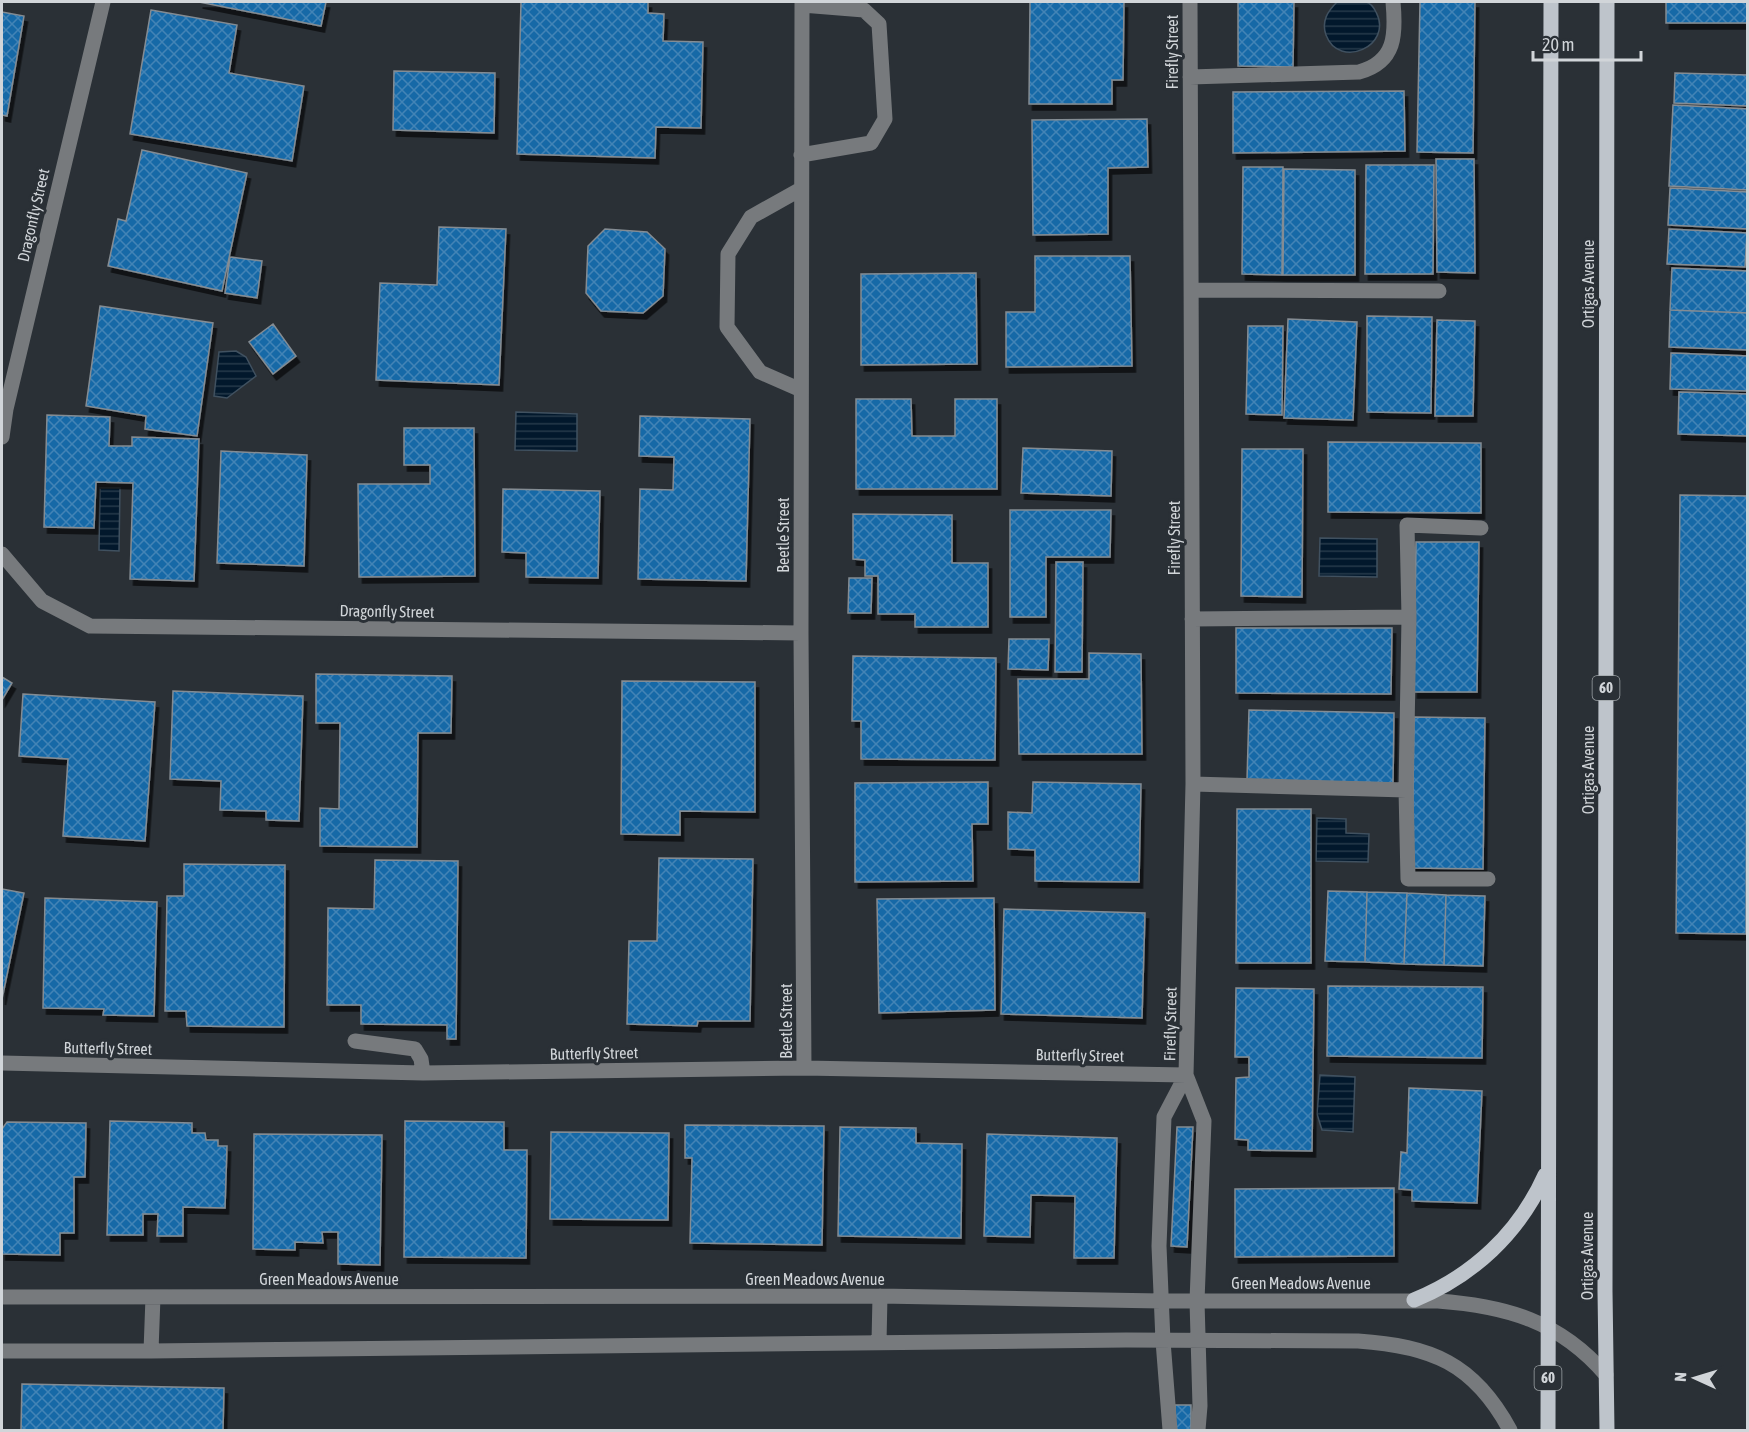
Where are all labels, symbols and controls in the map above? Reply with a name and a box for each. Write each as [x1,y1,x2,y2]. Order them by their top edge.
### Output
street label: Firefly Street [1163,14,1182,89]
scale bar [1533,24,1641,62]
text: 20 m [1542,34,1574,55]
street label: Dragonfly Street [14,166,54,264]
street label: Ortigas Avenue [1579,240,1598,328]
street label: Beetle Street [774,497,792,573]
street label: Firefly Street [1165,500,1184,575]
street label: Dragonfly Street [339,601,435,622]
road number: 60 [1592,676,1620,700]
street label: Ortigas Avenue [1579,726,1598,814]
street label: Beetle Street [777,983,795,1059]
street label: Firefly Street [1160,986,1181,1061]
street label: Butterfly Street [64,1038,153,1059]
street label: Butterfly Street [550,1043,639,1064]
street label: Butterfly Street [1036,1045,1125,1066]
street label: Ortigas Avenue [1578,1212,1597,1300]
street label: Green Meadows Avenue [259,1270,399,1288]
street label: Green Meadows Avenue [745,1270,885,1288]
street label: Green Meadows Avenue [1231,1274,1371,1292]
north arrow [1665,1348,1725,1408]
road number: 60 [1534,1366,1562,1390]
text: N [1671,1372,1689,1382]

